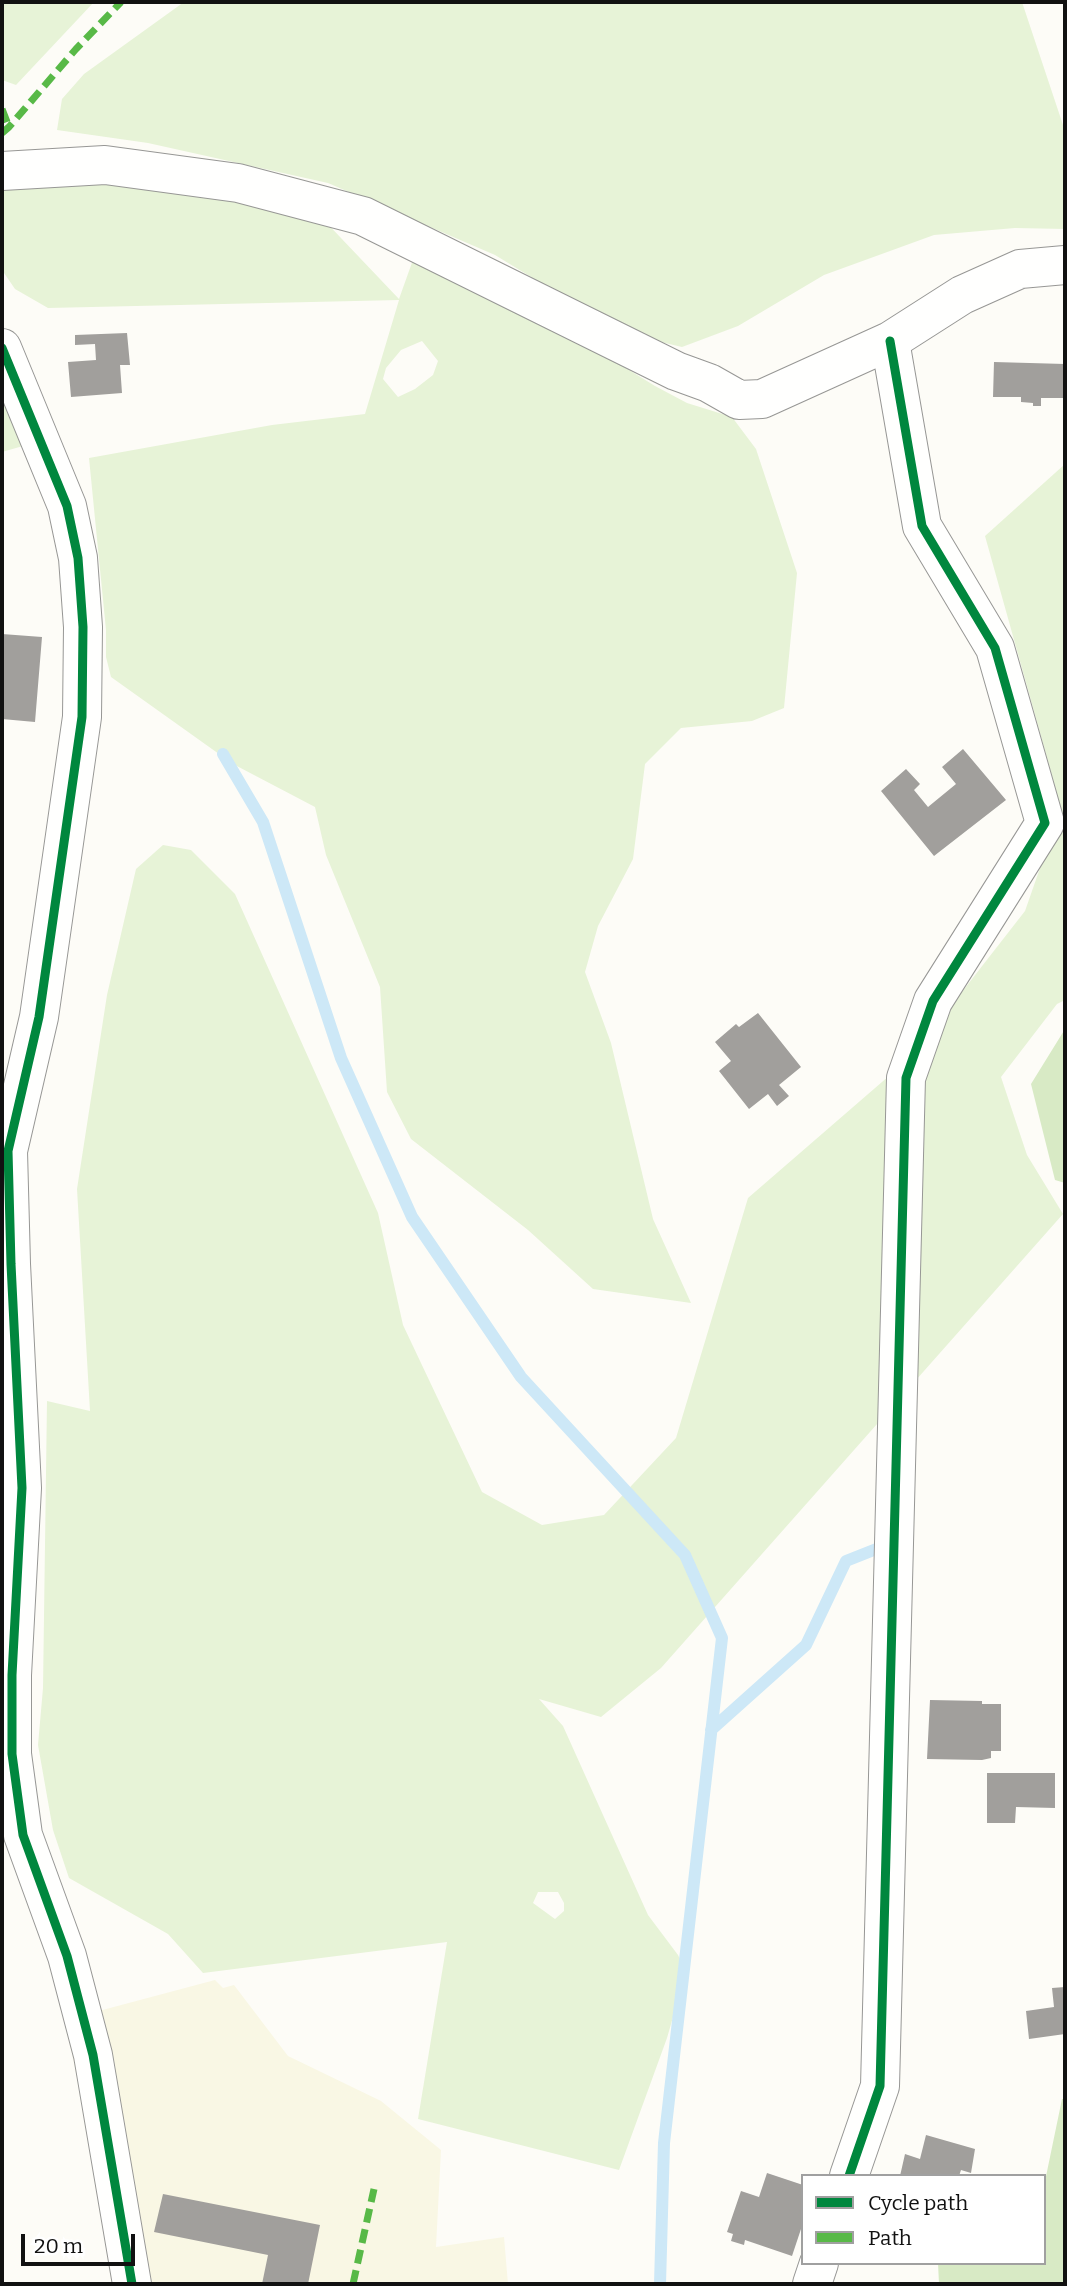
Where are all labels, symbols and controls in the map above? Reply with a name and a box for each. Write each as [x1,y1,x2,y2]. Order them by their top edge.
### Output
legend [801,2174,1046,2265]
text: Cycle path [868,2190,968,2216]
scale bar [24,2220,138,2264]
text: Path [868,2225,912,2251]
text: 20 m [34,2233,83,2259]

